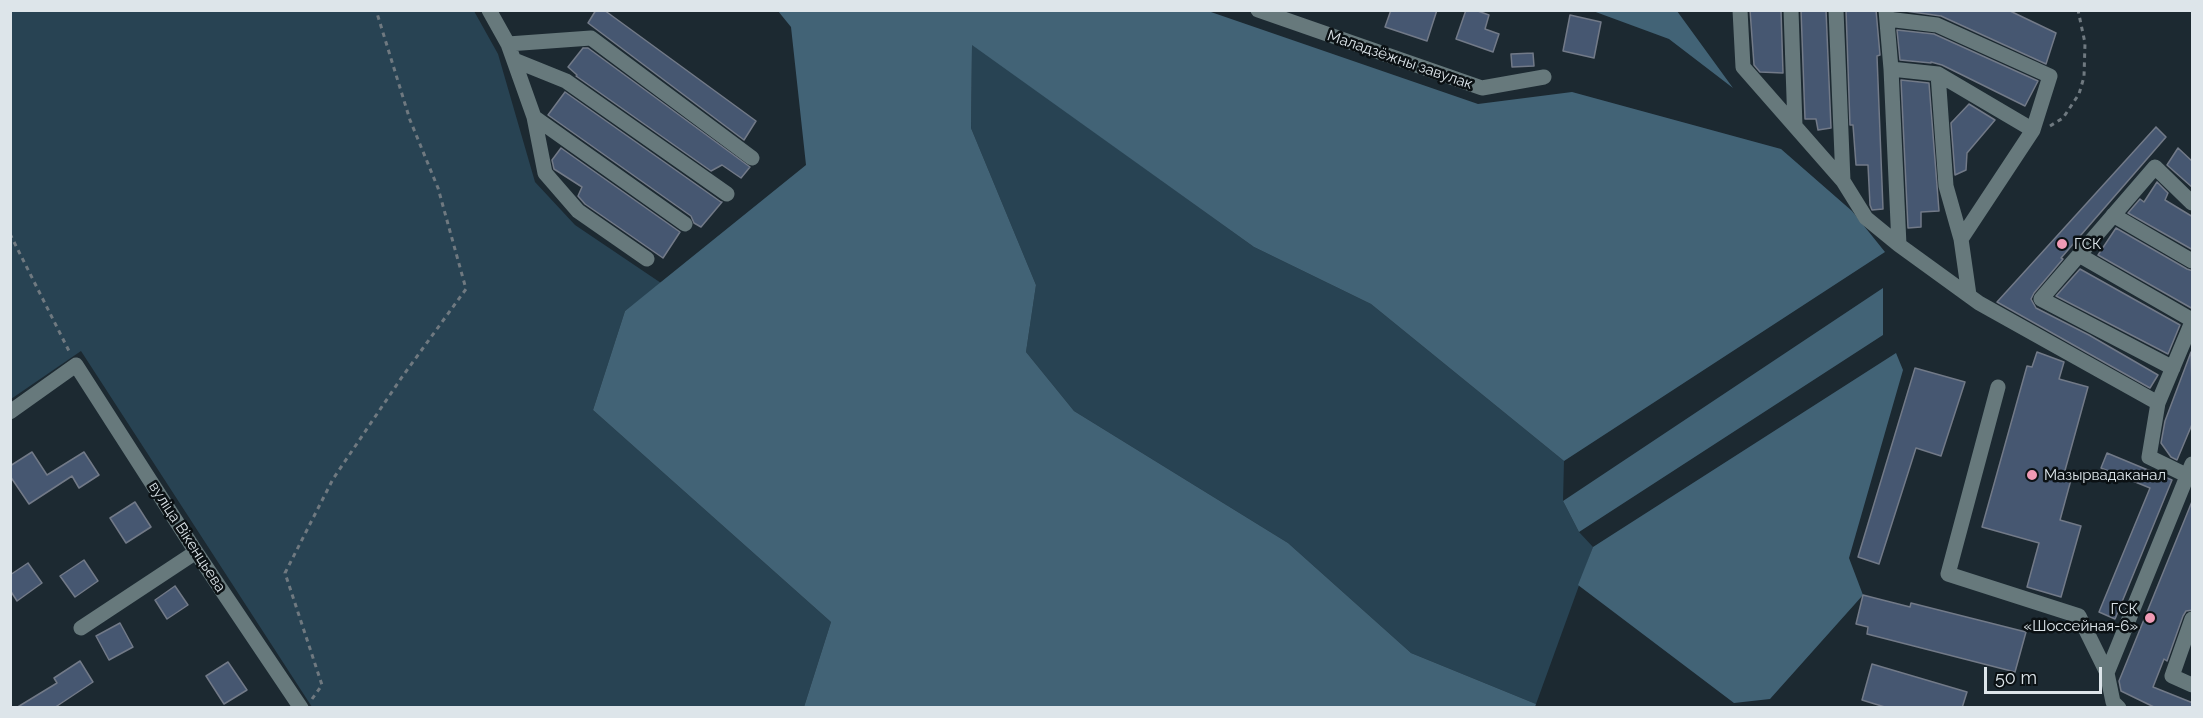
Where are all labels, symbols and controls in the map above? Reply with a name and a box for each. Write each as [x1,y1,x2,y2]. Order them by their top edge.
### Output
street label: Маладзёжны завулак [1325,27,1475,93]
place label: ГСК [2074,235,2102,253]
marker: ГСК [2055,237,2069,251]
place label: Мазырвадаканал [2044,466,2166,484]
marker: Мазырвадаканал [2025,468,2039,482]
street label: вуліца Вікенцьева [145,478,229,596]
place label: ГСК «Шоссейная-6» [2024,600,2138,635]
marker: ГСК «Шоссейная-6» [2143,611,2157,625]
scale bar [1987,655,2106,693]
text: 50 m [1995,667,2037,688]

